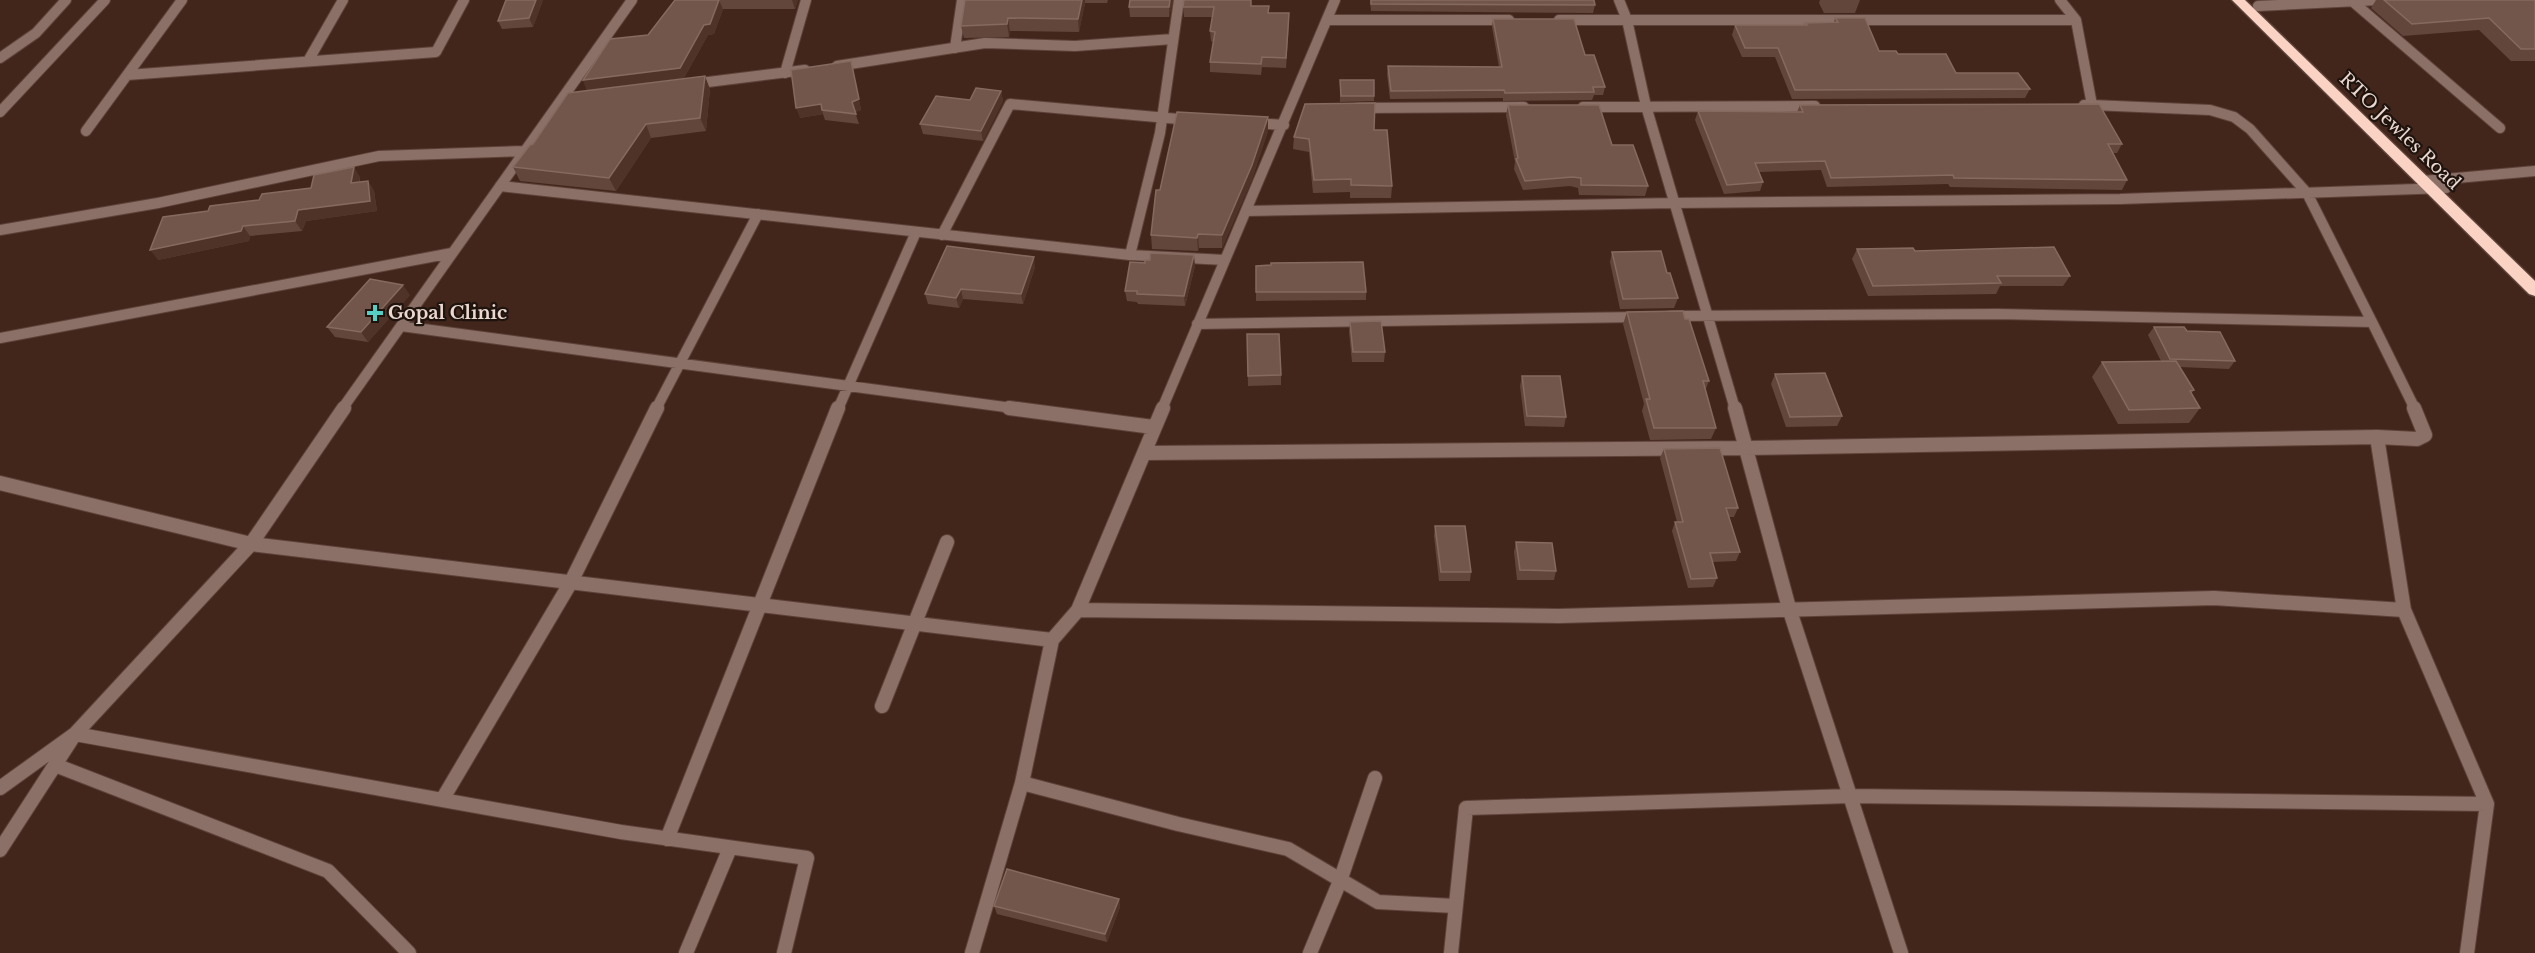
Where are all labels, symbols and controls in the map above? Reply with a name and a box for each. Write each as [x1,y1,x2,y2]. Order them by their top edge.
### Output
street label: RTO Jewles Road [2335,68,2465,194]
place label: Gopal Clinic [388,302,507,324]
marker: Gopal Clinic [366,304,384,322]

